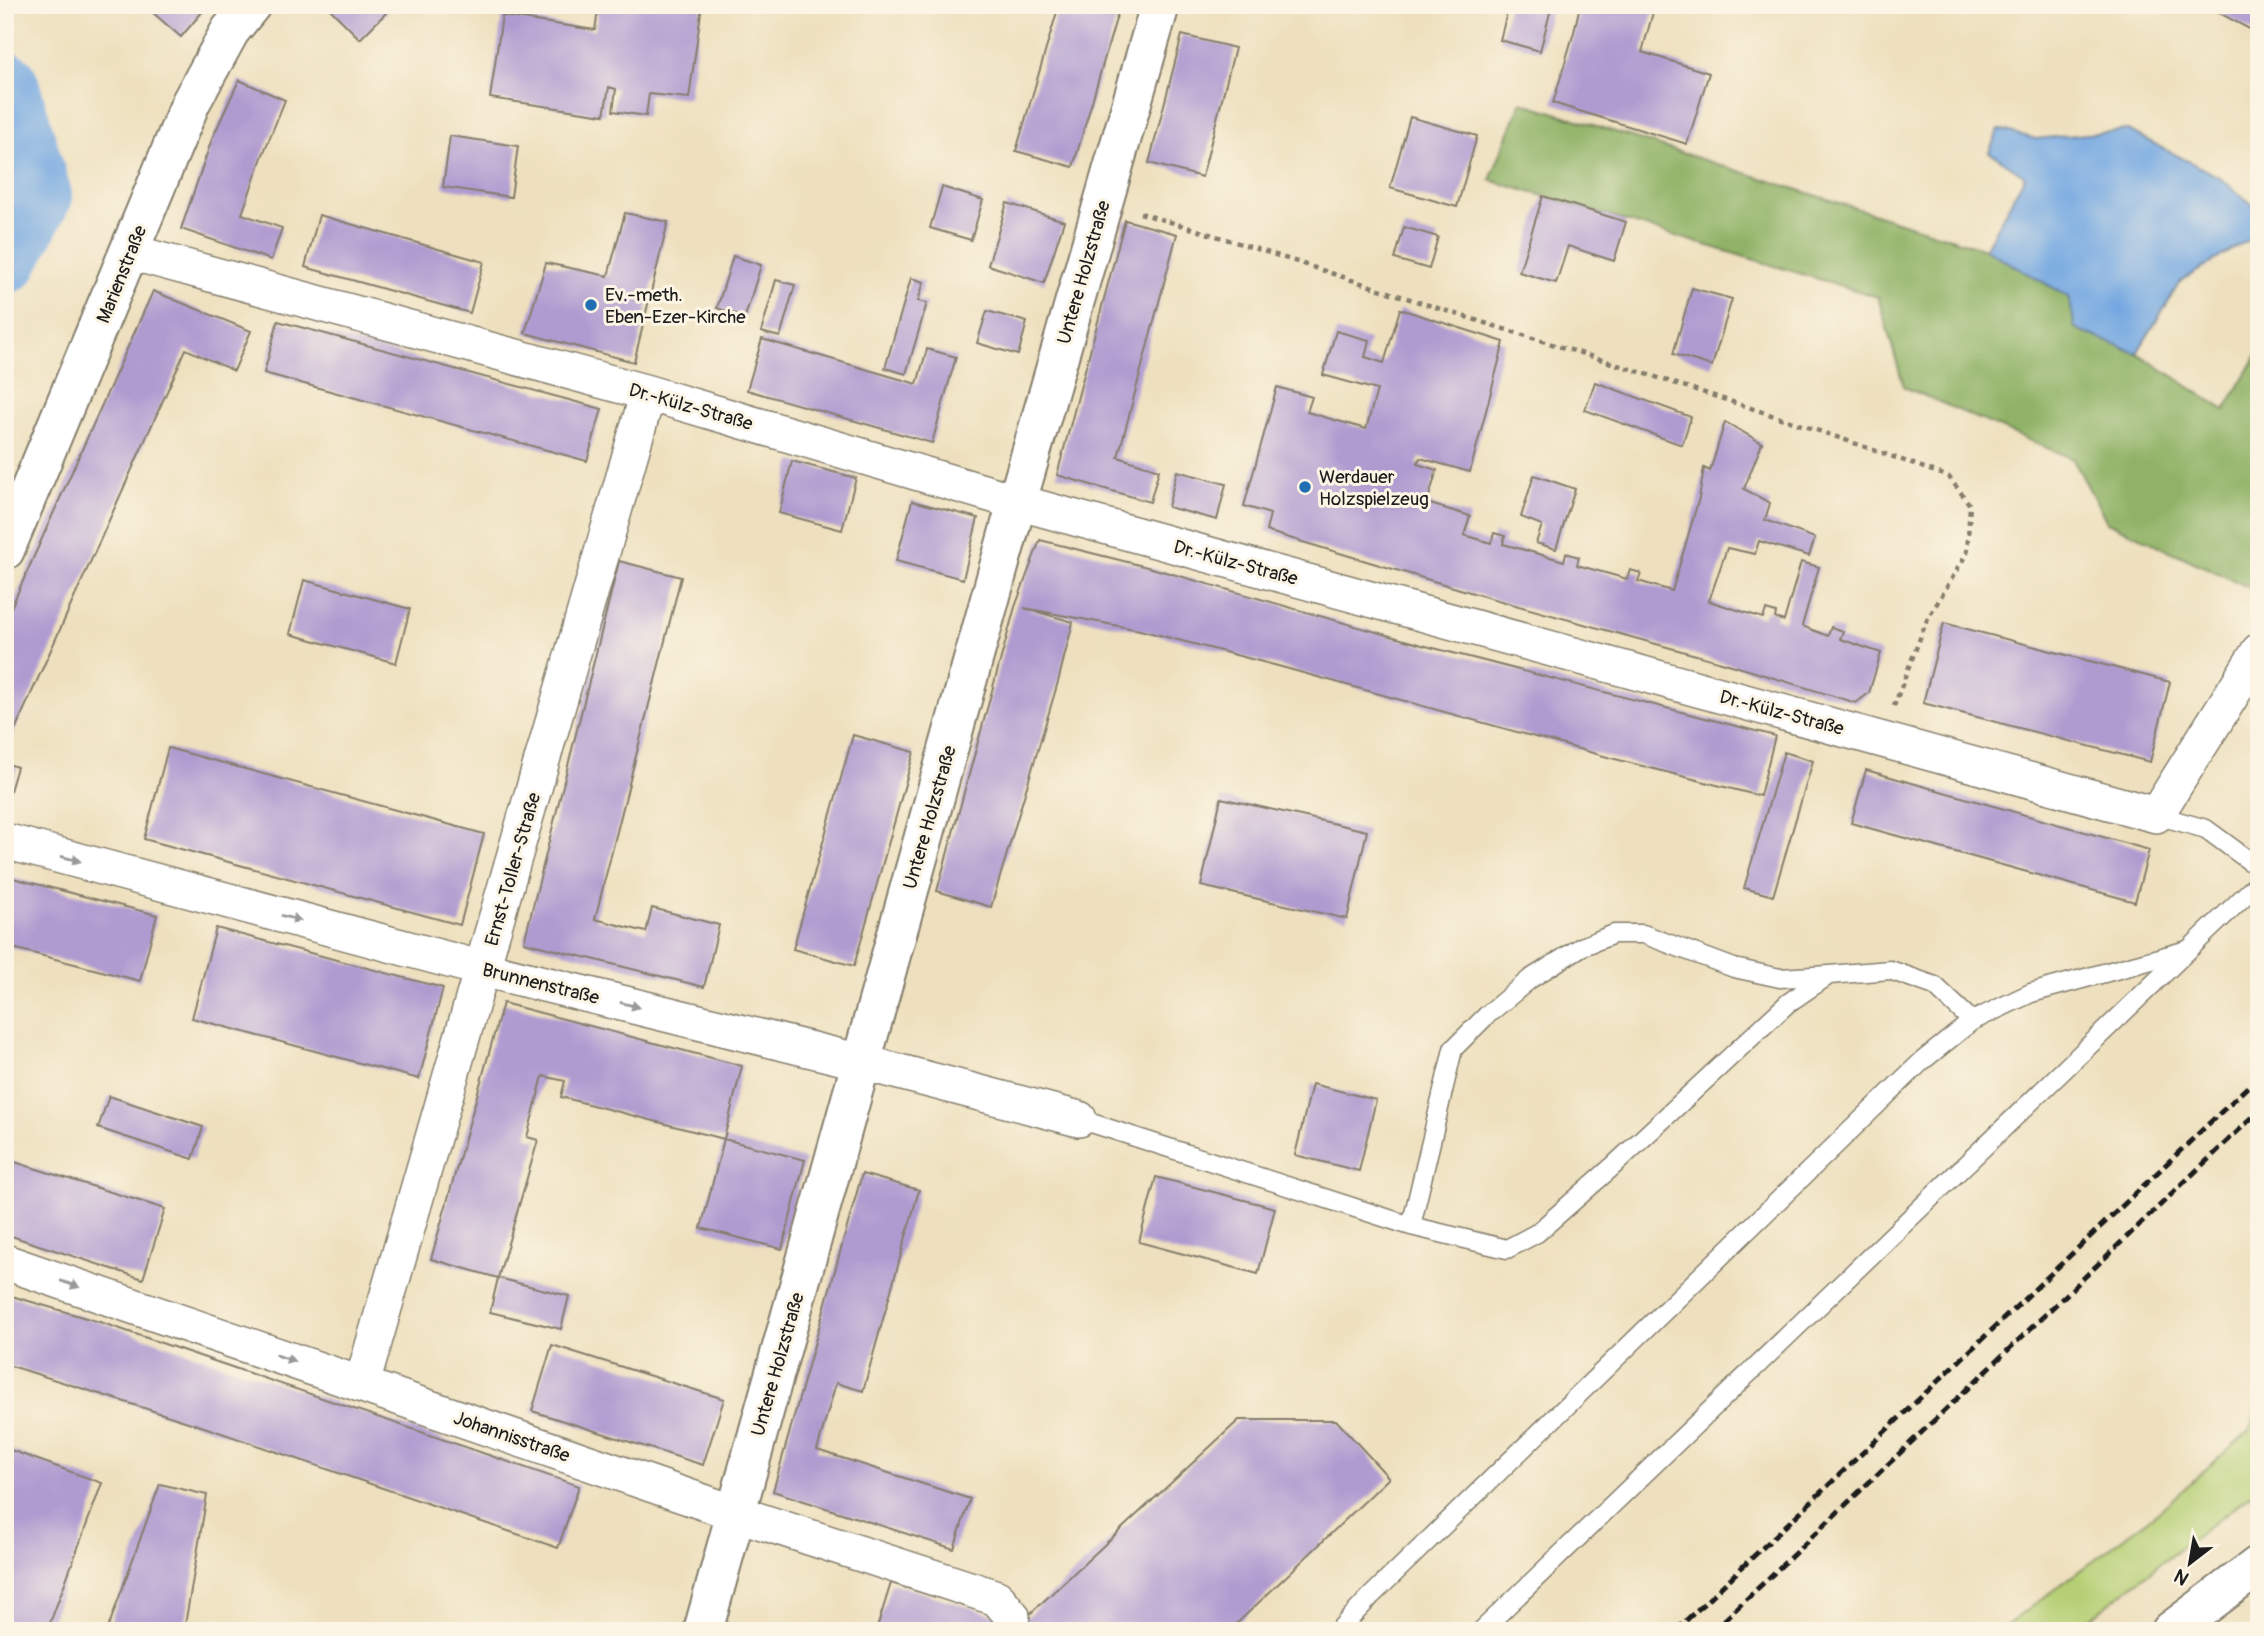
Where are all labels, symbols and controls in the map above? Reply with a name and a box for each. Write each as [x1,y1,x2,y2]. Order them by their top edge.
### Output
street label: Untere Holzstraße [1052,197,1116,347]
street label: Marienstraße [91,221,153,327]
place label: Ev.-meth. Eben-Ezer-Kirche [605,283,746,329]
marker: Ev.-meth. Eben-Ezer-Kirche [583,297,599,313]
street label: Dr.-Külz-Straße [626,378,756,436]
place label: Werdauer Holzspielzeug [1319,465,1429,511]
marker: Werdauer Holzspielzeug [1297,479,1313,495]
street label: Dr.-Külz-Straße [1171,535,1301,591]
street label: Dr.-Külz-Straße [1717,685,1847,741]
street label: Untere Holzstraße [898,742,962,892]
street label: Ernst-Toller-Straße [480,789,547,949]
one-way arrow [60,854,82,865]
one-way arrow [281,913,302,923]
street label: Brunnenstraße [480,958,602,1010]
one-way arrow [619,1000,641,1011]
one-way arrow [59,1279,80,1290]
street label: Untere Holzstraße [746,1289,810,1439]
one-way arrow [275,1353,296,1364]
street label: Johannisstraße [450,1406,574,1468]
north arrow [2156,1528,2226,1598]
text: N [2170,1563,2193,1590]

